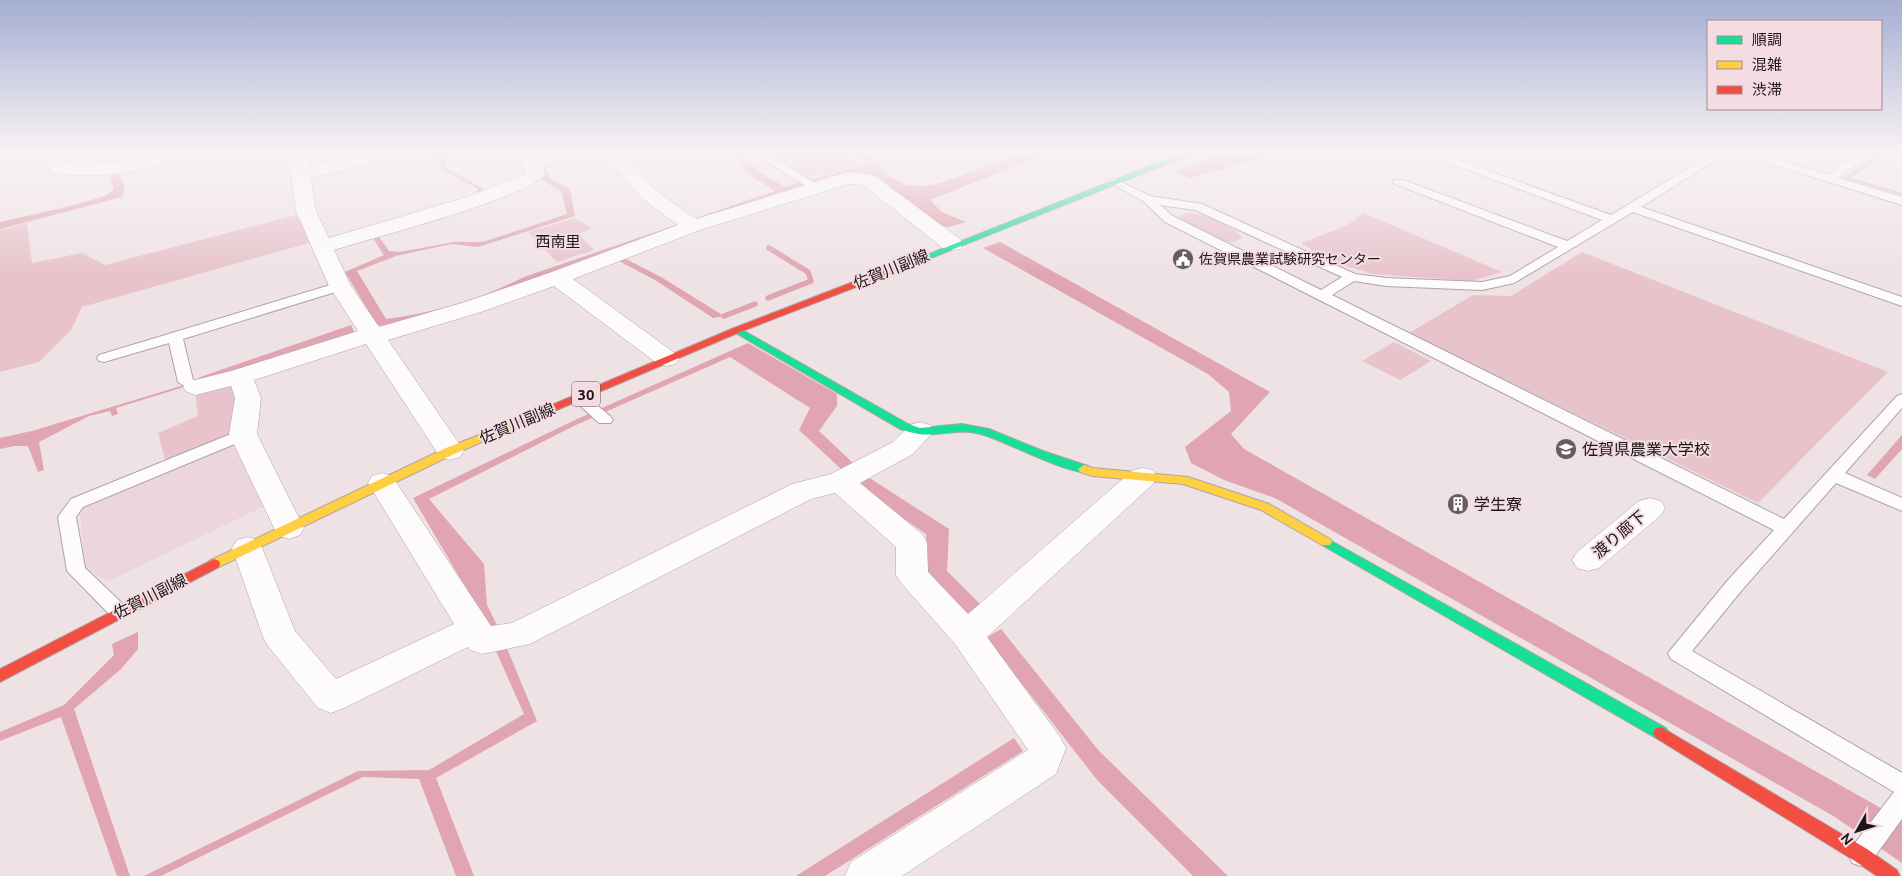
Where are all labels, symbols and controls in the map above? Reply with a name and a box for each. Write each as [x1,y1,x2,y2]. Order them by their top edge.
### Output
legend [1707,20,1882,110]
text: 順調 [1752,31,1782,48]
text: 混雑 [1752,56,1782,73]
text: 渋滞 [1752,81,1782,98]
district label: 西南里 [535,233,581,250]
street label: 佐賀川副線 [851,246,931,292]
public building icon: 佐賀県農業試験研究センター [1171,247,1195,271]
place label: 佐賀県農業試験研究センター [1199,251,1381,267]
road number: 30 [572,382,600,406]
street label: 佐賀川副線 [477,399,557,447]
school or university icon: 佐賀県農業大学校 [1554,437,1578,461]
place label: 佐賀県農業大学校 [1582,440,1710,458]
building icon: 学生寮 [1446,492,1470,516]
place label: 学生寮 [1474,495,1522,513]
street label: 渡り廊下 [1589,507,1649,561]
street label: 佐賀川副線 [110,570,190,622]
north arrow [1832,806,1882,856]
text: N [1837,830,1856,848]

